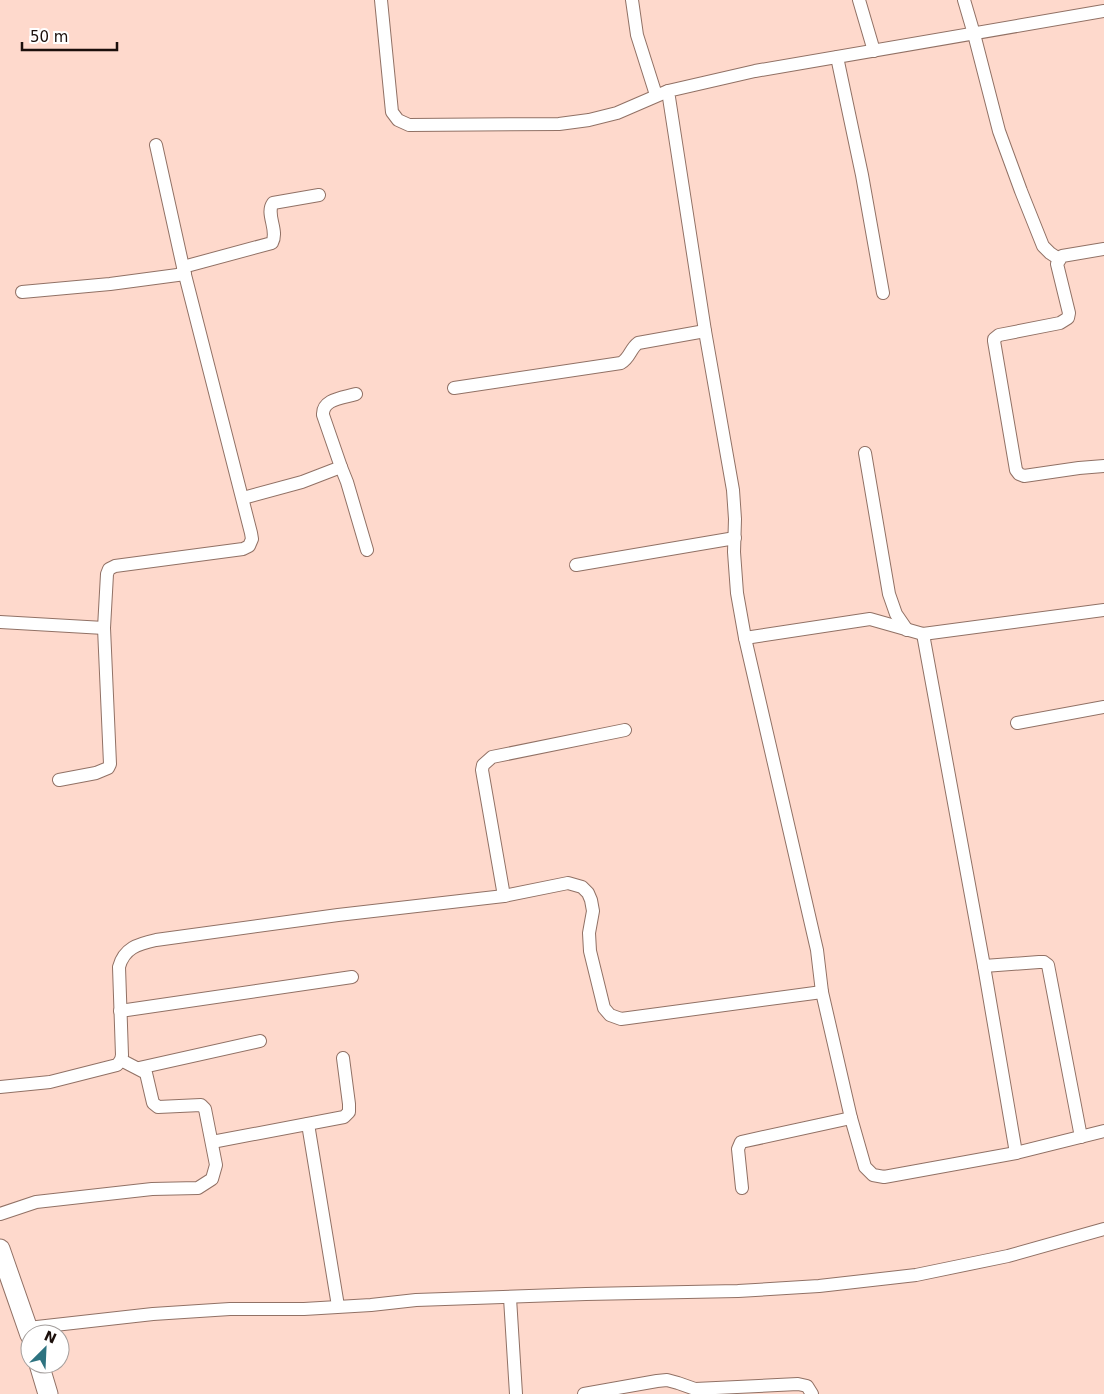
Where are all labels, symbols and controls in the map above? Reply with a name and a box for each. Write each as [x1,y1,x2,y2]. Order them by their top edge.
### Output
scale bar [22,20,118,52]
text: 50 m [30,28,68,46]
north arrow [20,1324,70,1374]
text: N [42,1327,59,1347]

